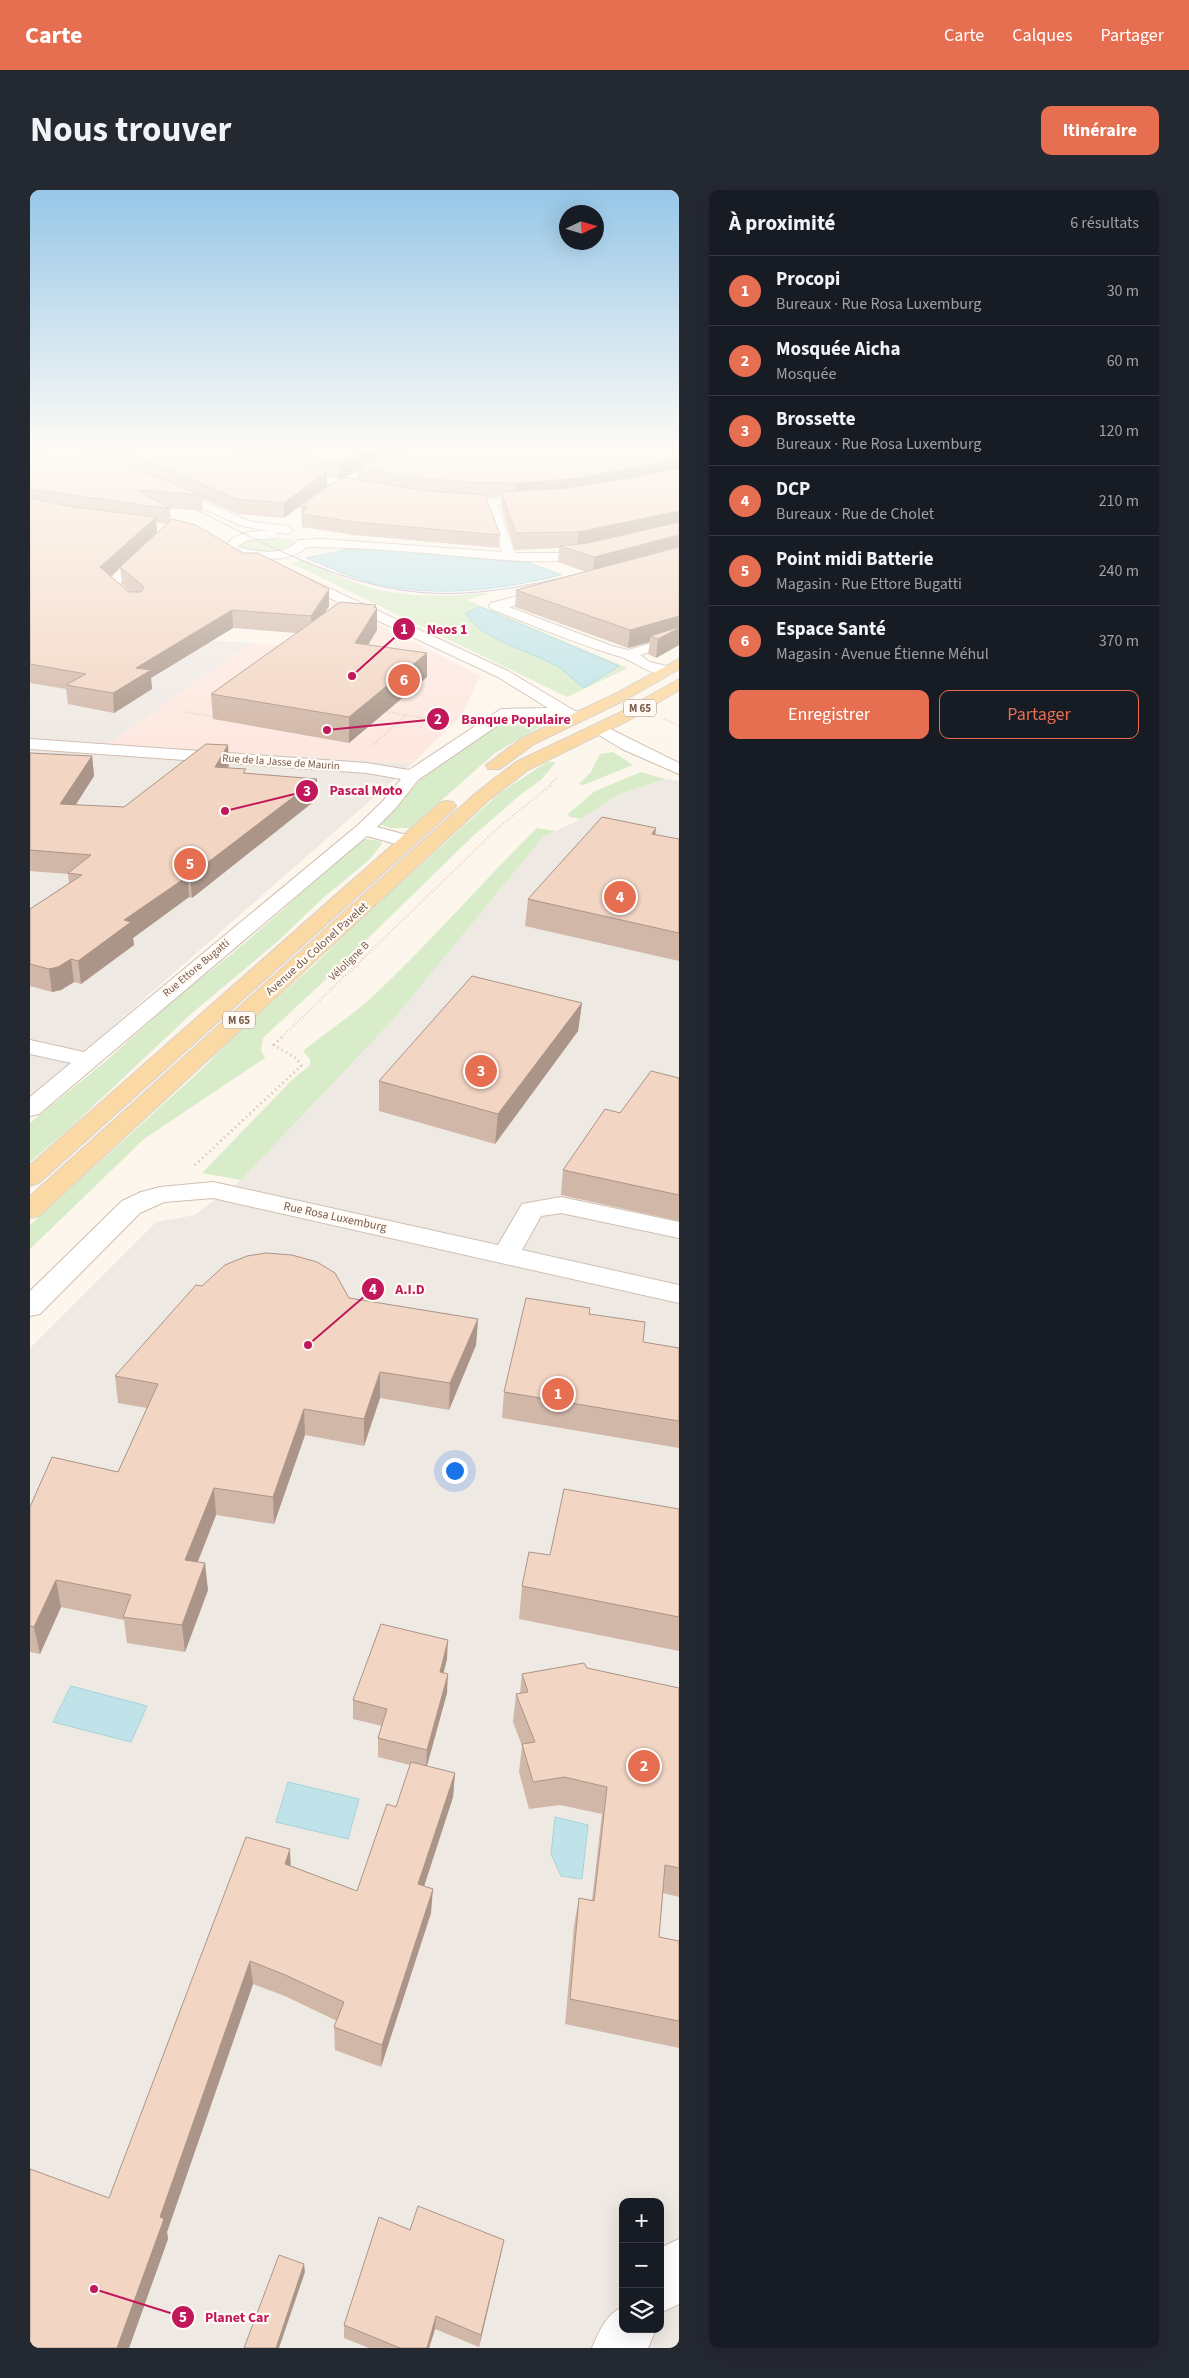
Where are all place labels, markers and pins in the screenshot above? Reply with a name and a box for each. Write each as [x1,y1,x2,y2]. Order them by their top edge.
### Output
callout: Neos 1 [392,614,477,643]
pin: 6 [388,661,420,699]
callout: Banque Populaire [426,705,581,734]
callout: Pascal Moto [294,776,412,805]
pin: 5 [174,845,206,883]
pin: 4 [604,878,636,916]
pin: 3 [465,1052,497,1090]
callout: A.I.D [360,1275,435,1304]
pin: 1 [542,1375,574,1413]
pin: 2 [628,1747,660,1785]
callout: Planet Car [170,2303,280,2332]

